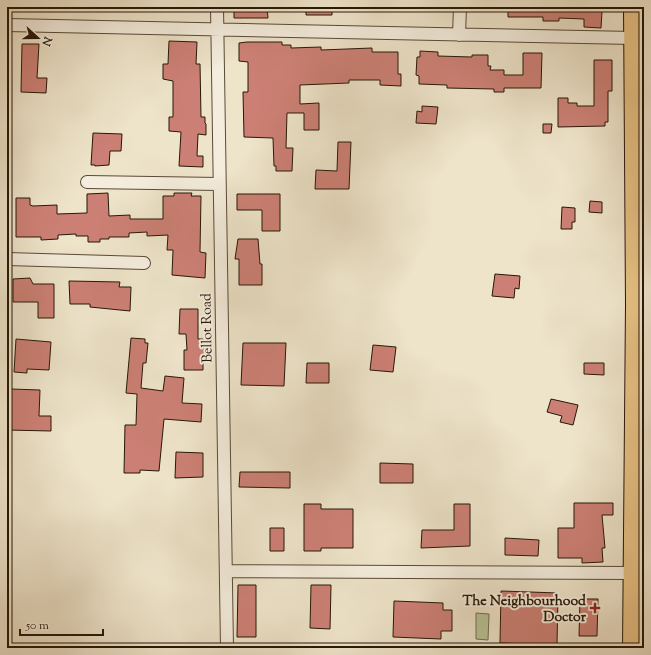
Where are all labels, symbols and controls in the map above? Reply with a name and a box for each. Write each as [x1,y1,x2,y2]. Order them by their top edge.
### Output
north arrow [18,18,58,58]
text: N [37,33,56,48]
street label: Bellot Road [197,293,219,363]
place label: The Neighbourhood Doctor [462,592,587,628]
marker: The Neighbourhood Doctor [589,602,601,614]
scale bar [20,611,103,637]
text: 50 m [25,617,49,635]

